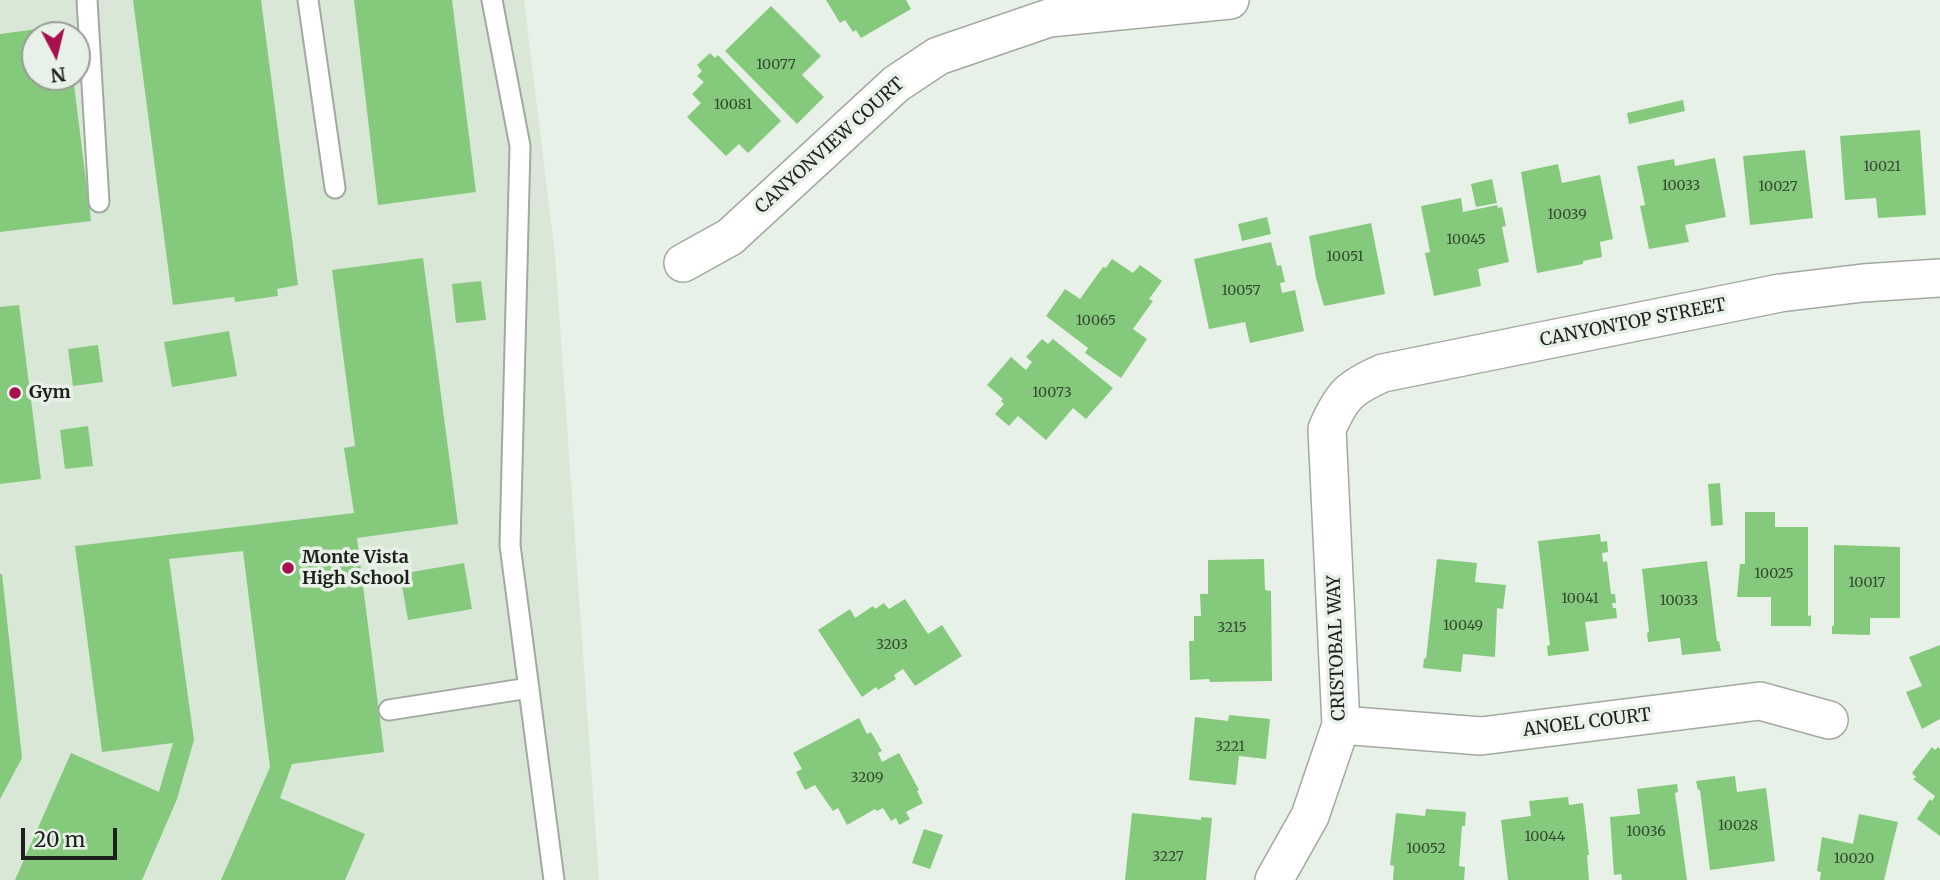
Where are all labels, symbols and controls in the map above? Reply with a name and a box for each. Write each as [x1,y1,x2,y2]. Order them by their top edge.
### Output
north arrow [21,21,91,91]
house number: 10077 [756,57,796,73]
text: N [49,62,67,88]
street label: CANYONVIEW COURT [751,73,909,219]
house number: 10081 [714,97,752,113]
house number: 10021 [1863,159,1901,175]
house number: 10033 [1662,178,1700,194]
house number: 10027 [1758,179,1798,195]
house number: 10039 [1547,207,1587,223]
house number: 10045 [1446,232,1486,248]
house number: 10051 [1326,249,1364,265]
house number: 10057 [1221,283,1261,299]
street label: CANYONTOP STREET [1538,294,1728,352]
house number: 10065 [1076,313,1116,329]
place label: Gym [29,382,71,404]
marker: Gym [7,385,23,401]
house number: 10073 [1032,385,1072,401]
place label: Monte Vista High School [302,547,410,590]
marker: Monte Vista High School [280,560,296,576]
house number: 10025 [1754,566,1794,582]
street label: CRISTOBAL WAY [1324,575,1350,721]
house number: 10017 [1849,575,1885,591]
house number: 10041 [1561,591,1599,607]
house number: 10033 [1660,593,1698,609]
house number: 10049 [1443,618,1483,634]
house number: 3215 [1217,620,1247,636]
house number: 3203 [876,637,908,653]
street label: ANOEL COURT [1522,704,1652,742]
house number: 3221 [1215,739,1245,755]
house number: 3209 [850,770,884,786]
scale bar [24,814,121,858]
house number: 10028 [1718,818,1758,834]
house number: 10036 [1626,824,1666,840]
text: 20 m [34,826,85,853]
house number: 10044 [1525,829,1565,845]
house number: 10052 [1406,841,1446,857]
house number: 3227 [1152,849,1184,865]
house number: 10020 [1834,851,1874,867]

